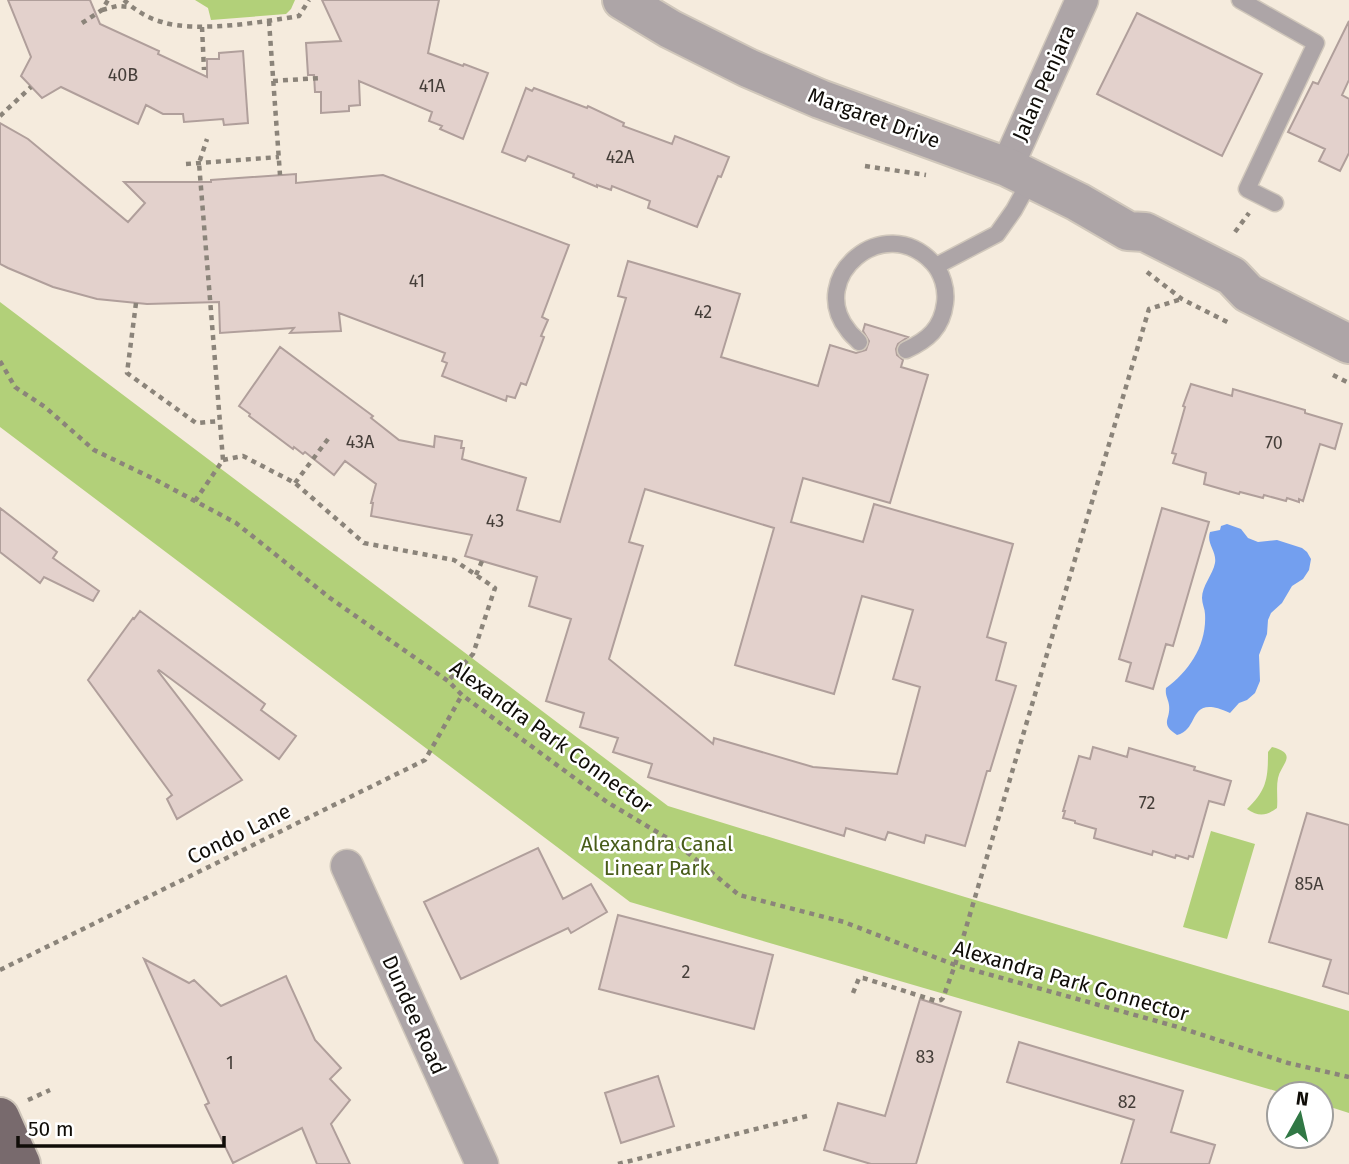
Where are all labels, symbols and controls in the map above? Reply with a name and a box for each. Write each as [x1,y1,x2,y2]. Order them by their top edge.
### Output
street label: Jalan Penjara [1007,21,1081,145]
house number: 40B [108,64,138,86]
house number: 41A [419,75,446,97]
street label: Margaret Drive [804,82,944,154]
house number: 42A [606,146,635,168]
house number: 41 [409,270,425,292]
house number: 42 [694,301,712,323]
house number: 43A [346,431,375,453]
house number: 70 [1265,432,1283,454]
house number: 43 [486,510,504,532]
street label: Alexandra Park Connector [445,655,657,819]
house number: 72 [1139,792,1155,814]
street label: Condo Lane [183,798,295,870]
park label: Alexandra Canal Linear Park [581,831,733,881]
house number: 85A [1294,873,1324,895]
street label: Alexandra Park Connector [950,935,1192,1027]
street label: Dundee Road [376,951,452,1079]
house number: 2 [682,961,691,983]
house number: 83 [916,1046,934,1068]
house number: 1 [226,1052,234,1074]
north arrow [1265,1080,1335,1150]
text: N [1294,1086,1310,1111]
house number: 82 [1118,1091,1136,1113]
scale bar [18,1104,224,1148]
text: 50 m [28,1116,74,1142]

